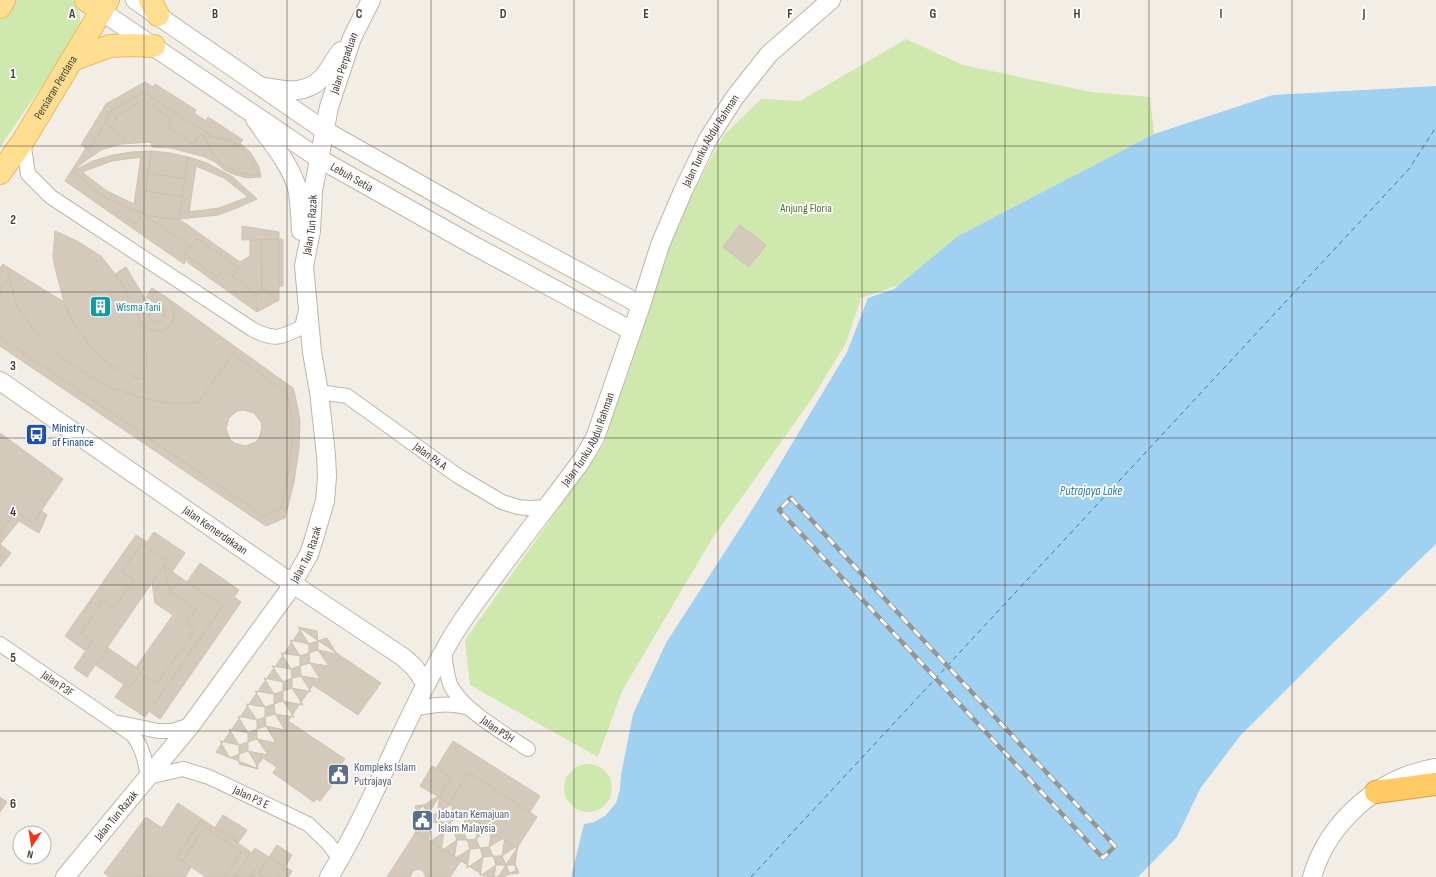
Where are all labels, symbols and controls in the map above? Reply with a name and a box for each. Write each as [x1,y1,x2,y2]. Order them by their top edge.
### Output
text: A [68,6,76,22]
text: B [212,6,218,22]
text: C [356,6,363,22]
text: D [500,6,507,22]
text: E [643,6,649,22]
text: F [787,6,793,22]
text: G [930,6,937,22]
text: H [1074,6,1081,22]
text: I [1220,6,1223,22]
text: J [1362,6,1366,22]
street label: Jalan Perpaduan [327,30,362,97]
street label: Persiaran Perdana [31,53,81,122]
text: 1 [10,66,16,82]
street label: Jalan Tunku Abdul Rahman [679,92,743,190]
street label: Lebuh Setia [328,160,376,196]
street label: Jalan Tun Razak [299,194,321,257]
park label: Anjung Floria [779,201,832,216]
text: 2 [10,212,16,228]
building icon: Wisma Tani [87,294,113,320]
place label: Wisma Tani [116,300,161,315]
text: 3 [10,358,16,374]
street label: Jalan Tunku Abdul Rahman [558,390,618,490]
place label: Ministry of Finance [52,421,94,450]
bus stop icon: Ministry of Finance [23,422,49,448]
street label: Jalan P4 A [409,439,450,474]
water label: Putrajaya Lake [1060,483,1122,499]
street label: Jalan Kemerdekaan [179,502,250,558]
text: 4 [10,504,16,520]
street label: Jalan Tun Razak [287,524,325,586]
text: 5 [10,650,16,666]
street label: Jalan P3F [38,667,77,700]
street label: Jalan P3H [477,712,517,746]
place label: Kompleks Islam Putrajaya [354,760,416,789]
public building icon: Kompleks Islam Putrajaya [325,761,351,787]
street label: Jalan P3 E [230,782,271,812]
street label: Jalan Tun Razak [91,787,142,845]
text: 6 [10,796,16,812]
place label: Jabatan Kemajuan Islam Malaysia [437,807,509,836]
public building icon: Jabatan Kemajuan Islam Malaysia [409,808,435,834]
north arrow [12,825,52,865]
text: N [26,847,34,861]

